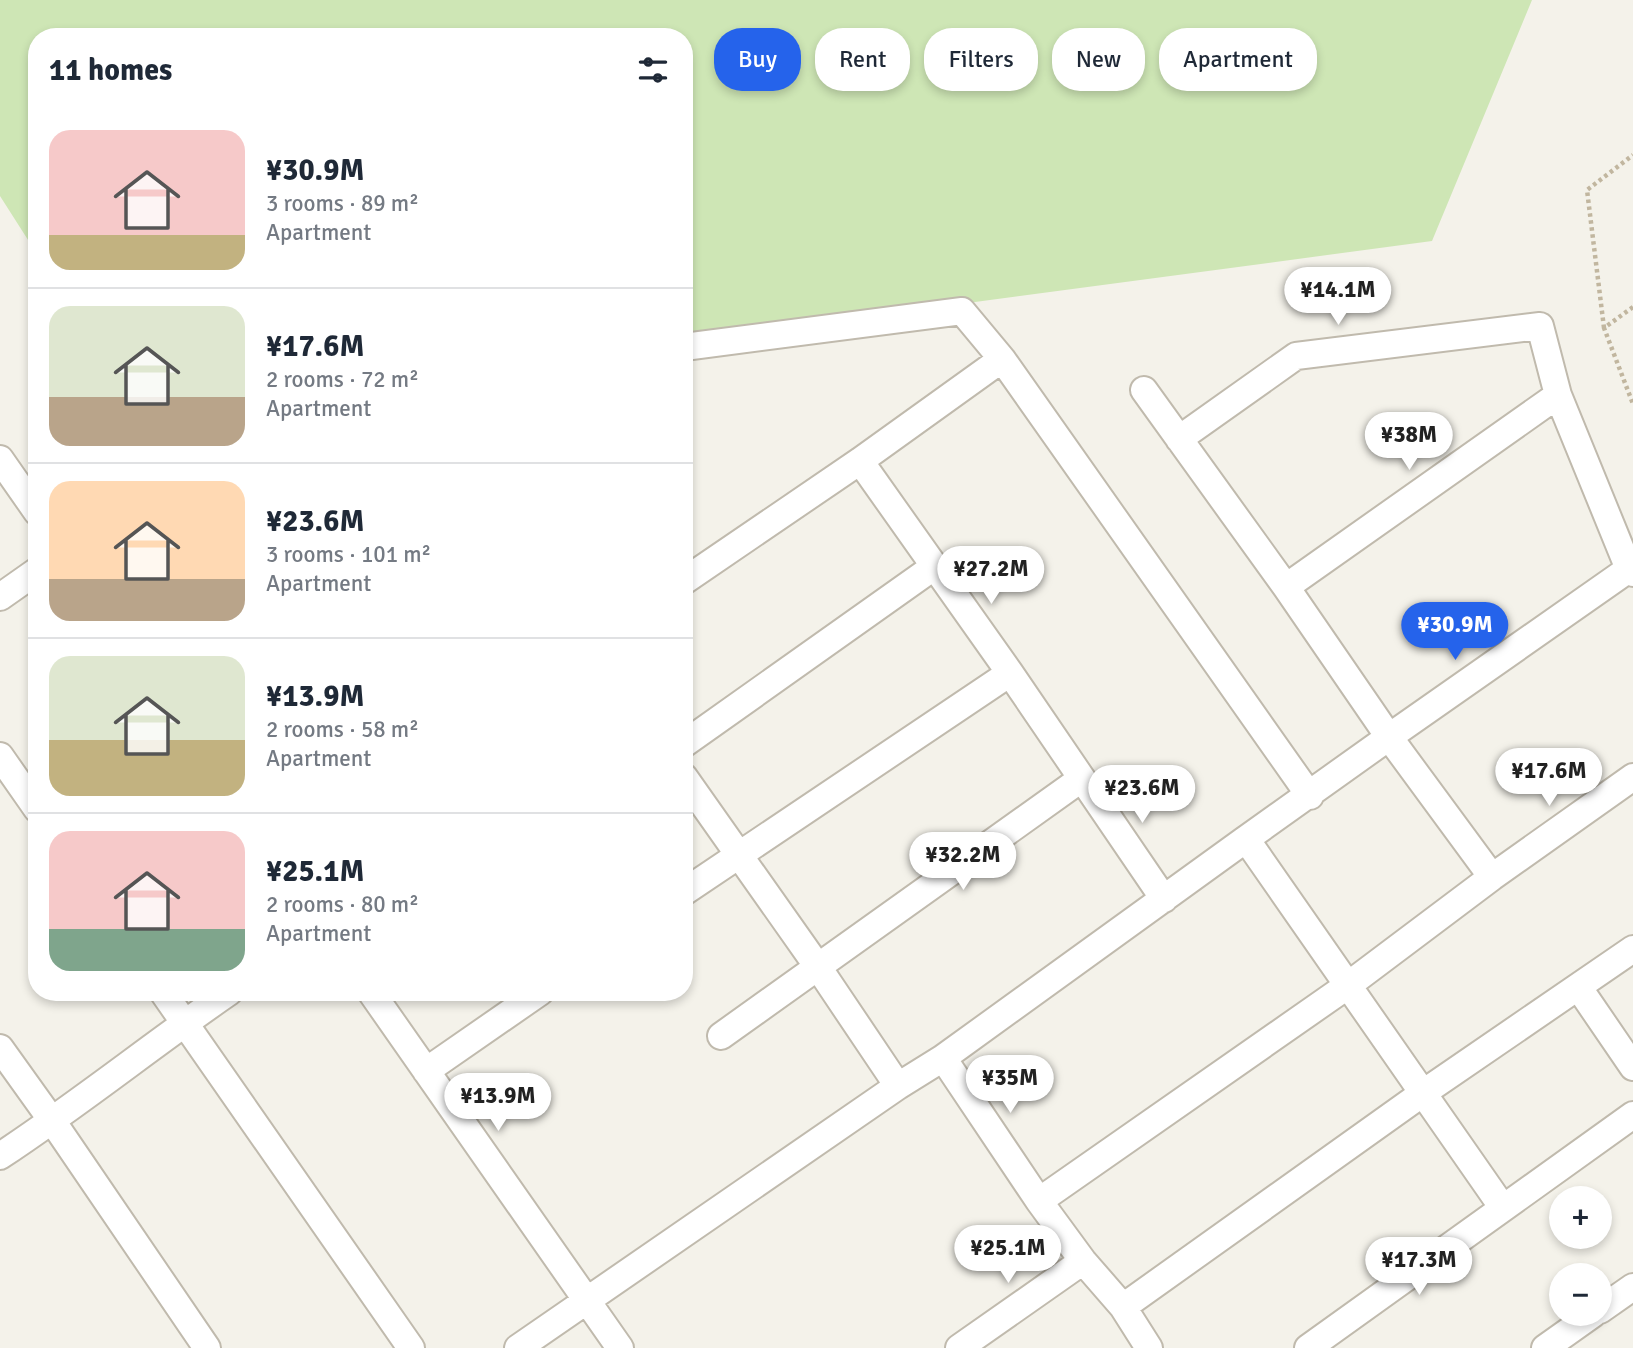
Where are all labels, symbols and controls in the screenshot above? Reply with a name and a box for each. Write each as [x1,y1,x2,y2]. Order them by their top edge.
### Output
chip: Buy [714,28,801,91]
chip: Rent [815,28,910,91]
chip: Filters [924,28,1038,91]
chip: New [1052,28,1145,91]
chip: Apartment [1159,28,1317,91]
icon: filters [634,51,672,89]
text: 11 homes [49,52,172,89]
text: ¥30.9M [266,152,364,189]
icon: home [105,158,189,242]
text: 3 rooms · 89 m² [266,189,419,218]
text: Apartment [266,218,371,247]
pin: ¥14.1M [1281,268,1395,327]
text: ¥14.1M [1300,275,1376,304]
text: ¥17.6M [266,328,364,365]
icon: home [105,334,189,418]
text: 2 rooms · 72 m² [266,365,419,394]
text: Apartment [266,394,371,423]
pin: ¥38M [1368,412,1450,472]
text: ¥38M [1381,420,1437,449]
text: ¥23.6M [266,503,364,540]
icon: home [105,509,189,593]
text: 3 rooms · 101 m² [266,540,431,569]
pin: ¥27.2M [934,546,1048,606]
text: ¥27.2M [953,554,1029,583]
text: Apartment [266,569,371,598]
pin: ¥30.9M [1398,602,1512,662]
text: ¥30.9M [1417,610,1493,639]
text: ¥13.9M [266,678,364,715]
icon: home [105,684,189,768]
text: 2 rooms · 58 m² [266,715,419,744]
text: Apartment [266,744,371,773]
pin: ¥17.6M [1492,748,1606,808]
text: ¥17.6M [1511,756,1587,785]
pin: ¥23.6M [1085,766,1199,825]
text: ¥23.6M [1104,773,1180,802]
pin: ¥32.2M [906,832,1020,892]
text: ¥32.2M [925,840,1001,869]
text: ¥25.1M [266,853,364,890]
icon: home [105,859,189,943]
text: 2 rooms · 80 m² [266,890,419,919]
text: Apartment [266,919,371,948]
pin: ¥35M [969,1056,1051,1115]
text: ¥35M [982,1063,1038,1092]
pin: ¥13.9M [441,1074,555,1133]
text: ¥13.9M [460,1081,536,1110]
map controls [1549,1186,1612,1326]
button: + [1549,1186,1612,1249]
pin: ¥25.1M [951,1226,1065,1285]
text: ¥25.1M [970,1233,1046,1262]
pin: ¥17.3M [1362,1238,1476,1297]
text: ¥17.3M [1381,1245,1457,1274]
button: − [1549,1263,1612,1326]

